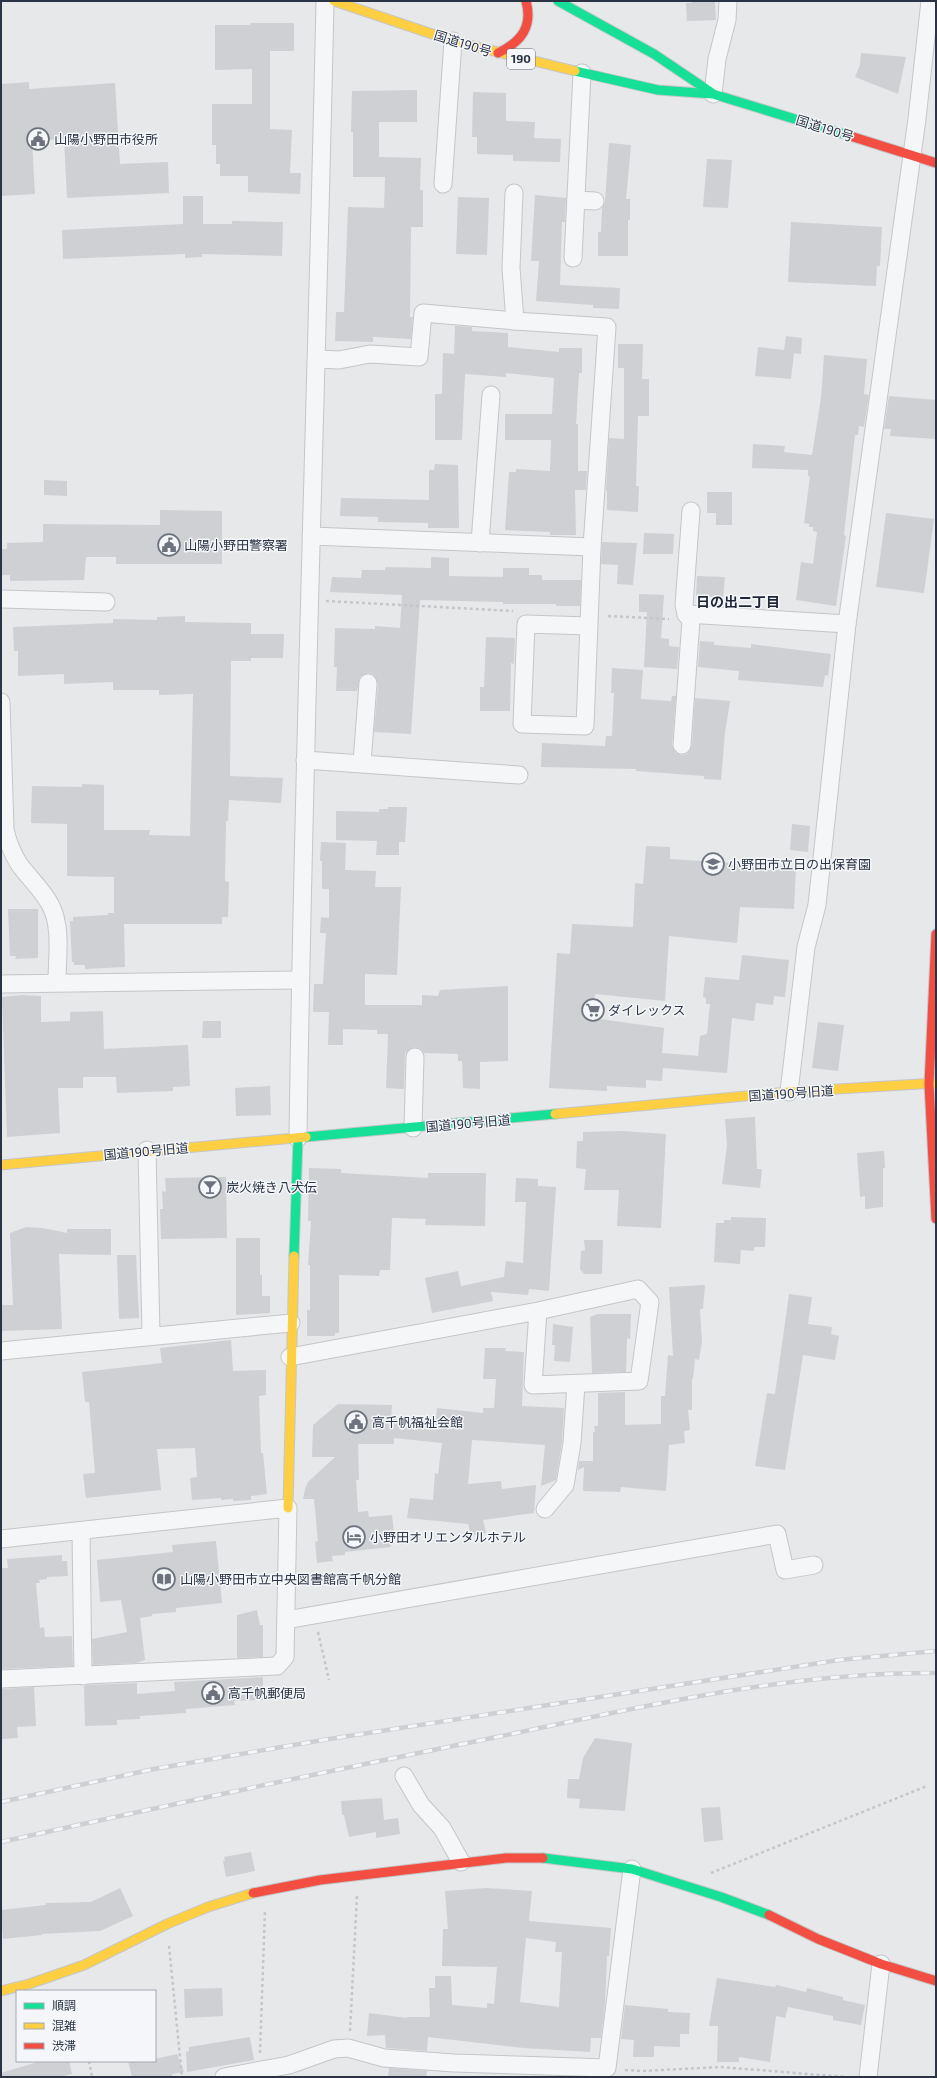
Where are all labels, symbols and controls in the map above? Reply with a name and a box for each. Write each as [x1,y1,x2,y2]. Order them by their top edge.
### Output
street label: 国道190号 [432,27,494,59]
road number: 190 [507,49,535,69]
street label: 国道190号 [794,112,856,144]
public building icon: 山陽小野田市役所 [25,126,51,152]
place label: 山陽小野田市役所 [54,131,158,147]
public building icon: 山陽小野田警察署 [156,532,182,558]
place label: 山陽小野田警察署 [184,537,288,553]
district label: 日の出二丁目 [696,593,780,610]
school or university icon: 小野田市立日の出保育園 [700,851,726,877]
place label: 小野田市立日の出保育園 [728,856,871,872]
supermarket icon: ダイレックス [580,997,606,1023]
place label: ダイレックス [608,1002,686,1018]
street label: 国道190号旧道 [748,1082,834,1104]
street label: 国道190号旧道 [425,1111,511,1135]
street label: 国道190号旧道 [103,1139,189,1163]
bar icon: 炭火焼き八犬伝 [197,1174,223,1200]
place label: 炭火焼き八犬伝 [226,1179,317,1195]
public building icon: 高千帆福祉会館 [343,1409,369,1435]
place label: 高千帆福祉会館 [372,1414,463,1430]
hotel icon: 小野田オリエンタルホテル [341,1524,367,1550]
place label: 小野田オリエンタルホテル [370,1529,526,1545]
library icon: 山陽小野田市立中央図書館高千帆分館 [151,1566,177,1592]
place label: 山陽小野田市立中央図書館高千帆分館 [180,1571,401,1587]
public building icon: 高千帆郵便局 [200,1680,226,1706]
place label: 高千帆郵便局 [228,1685,306,1701]
legend [16,1990,156,2062]
text: 順調 [52,1998,76,2012]
text: 混雑 [52,2018,76,2032]
text: 渋滞 [52,2038,76,2052]

